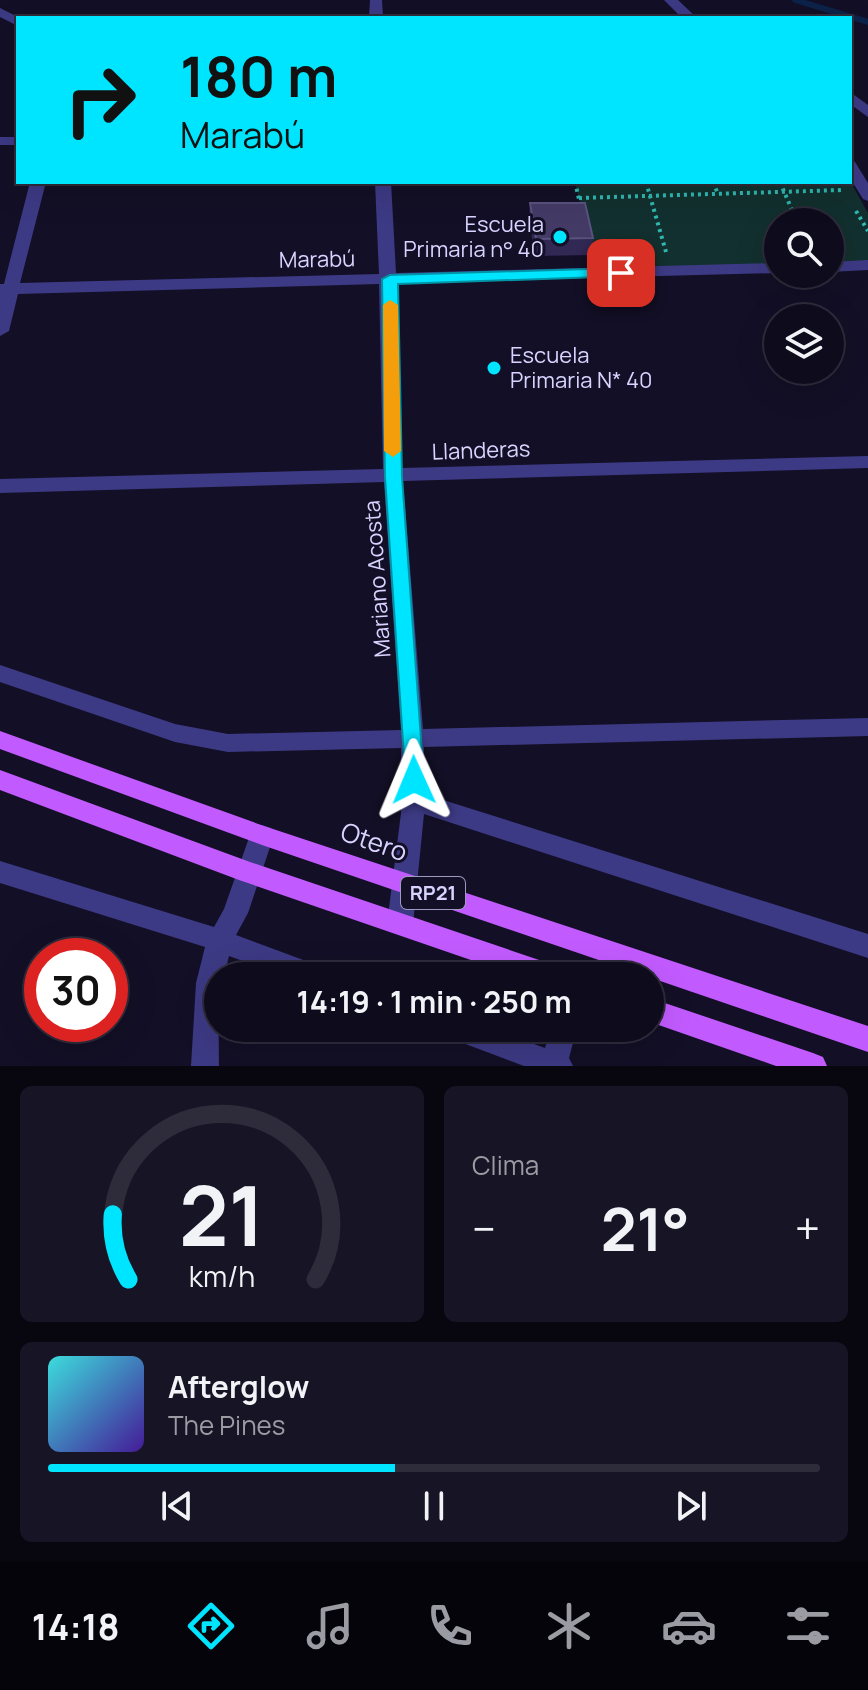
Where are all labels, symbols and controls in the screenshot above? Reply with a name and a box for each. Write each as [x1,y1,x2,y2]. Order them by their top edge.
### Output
text: 180 m [180,37,337,114]
icon: right [48,48,152,152]
text: Marabú [180,110,305,159]
map controls [764,208,844,384]
button: search [764,208,844,288]
place label: Escuela Primaria n° 40 [403,209,544,264]
marker: Escuela Primaria n° 40 [551,228,569,246]
pin [587,239,655,307]
street label: Marabú [278,243,356,275]
icon: arrive [599,251,643,295]
button: layers [764,304,844,384]
place label: Escuela Primaria N* 40 [510,340,652,395]
marker: Escuela Primaria N* 40 [485,359,503,377]
street label: Llanderas [431,433,531,467]
street label: Mariano Acosta [357,499,397,659]
position arrow [372,738,456,822]
street label: Otero [336,813,413,869]
road number: RP21 [401,877,465,909]
speed limit sign: 30 [24,938,128,1042]
text: 14:19 · 1 min · 250 m [297,981,571,1022]
text: Clima [472,1147,539,1183]
text: 21 [179,1157,265,1271]
text: 21° [601,1187,690,1269]
text: − [472,1198,496,1258]
text: + [795,1198,820,1258]
text: km/h [189,1257,255,1296]
text: Afterglow [168,1366,309,1407]
text: The Pines [168,1407,285,1443]
icon: previous [155,1484,199,1528]
icon: pause [412,1484,456,1528]
icon: next [669,1484,713,1528]
icon: directions [183,1598,239,1654]
icon: music [302,1598,358,1654]
icon: phone [422,1598,478,1654]
icon: climate [541,1598,597,1654]
icon: car [661,1598,717,1654]
icon: filters [780,1598,836,1654]
text: 14:18 [32,1602,120,1651]

